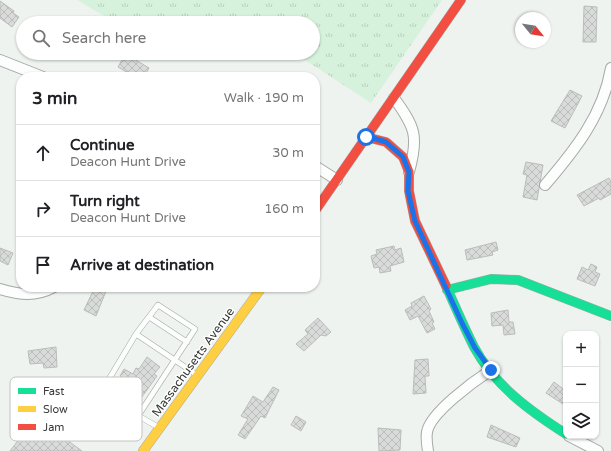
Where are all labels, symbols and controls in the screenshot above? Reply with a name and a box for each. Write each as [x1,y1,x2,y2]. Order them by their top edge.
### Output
north arrow [515,12,551,48]
search box [16,16,320,60]
icon: search [30,27,52,49]
text: Search here [62,29,146,47]
text: 3 min [32,88,77,109]
text: Walk · 190 m [224,90,304,106]
route start [357,128,375,146]
text: Continue [70,136,134,154]
icon: ahead [32,142,54,164]
text: 30 m [272,145,304,161]
text: Deacon Hunt Drive [70,154,186,170]
text: Turn right [70,192,140,210]
icon: right [32,198,54,220]
text: 160 m [264,201,304,217]
text: Deacon Hunt Drive [70,210,186,226]
icon: arrive [32,254,54,276]
text: Arrive at destination [70,256,214,274]
street label: Massachusetts Avenue [149,305,237,419]
map controls [563,331,599,439]
button: + [563,331,599,367]
route end [482,361,500,379]
button: − [563,367,599,403]
legend [10,377,142,441]
text: Fast [43,385,64,398]
text: Slow [43,403,68,416]
button: layers [563,403,599,439]
text: Jam [43,421,64,434]

